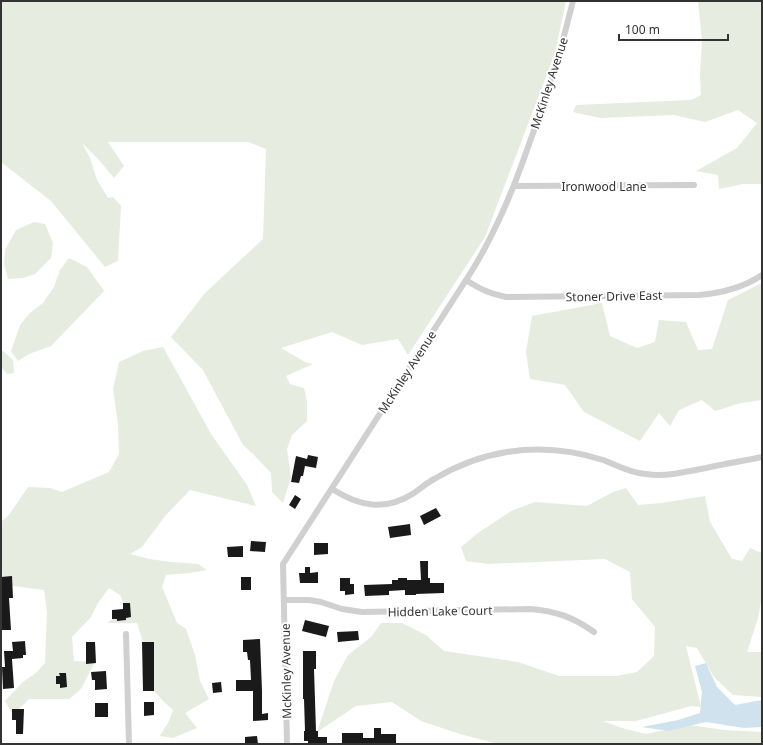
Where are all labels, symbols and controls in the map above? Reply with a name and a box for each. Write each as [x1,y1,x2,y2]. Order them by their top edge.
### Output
scale bar [619,16,728,42]
text: 100 m [625,21,660,38]
street label: McKinley Avenue [526,35,572,131]
street label: Ironwood Lane [561,178,647,195]
street label: Stoner Drive East [565,287,663,305]
street label: McKinley Avenue [374,327,440,417]
street label: Hidden Lake Court [387,602,493,620]
street label: McKinley Avenue [277,623,295,719]

